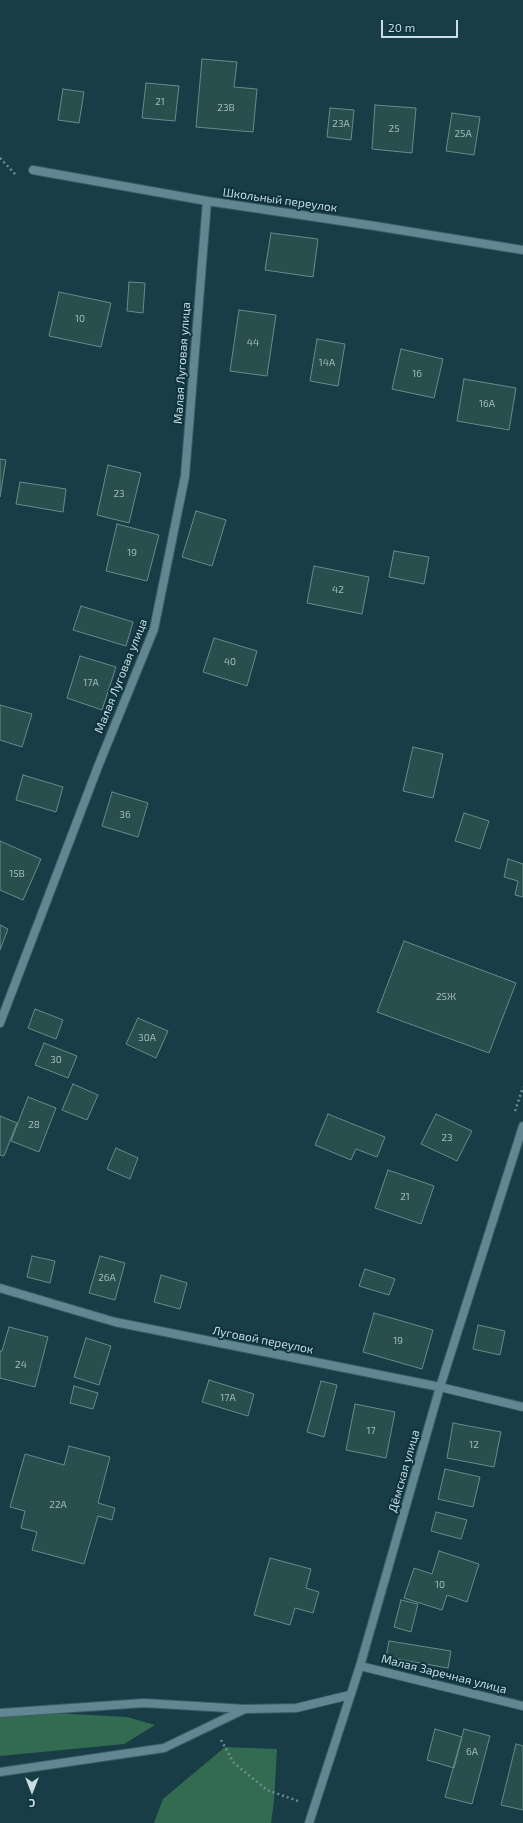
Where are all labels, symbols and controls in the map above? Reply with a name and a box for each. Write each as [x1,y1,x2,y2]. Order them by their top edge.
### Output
scale bar [383,12,460,38]
text: 20 m [388,20,415,34]
house number: 21 [155,96,165,108]
house number: 23В [217,102,235,114]
house number: 23А [332,118,350,130]
house number: 25 [389,123,399,135]
house number: 25А [454,128,472,140]
street label: Школьный переулок [222,185,338,215]
street label: Малая Луговая улица [171,302,193,424]
house number: 10 [75,313,85,325]
house number: 44 [247,337,259,349]
house number: 14А [319,357,335,369]
house number: 16 [412,368,422,380]
house number: 16А [479,398,495,410]
house number: 23 [113,488,125,500]
house number: 19 [127,547,137,559]
house number: 42 [332,584,344,596]
street label: Малая Луговая улица [91,617,151,735]
house number: 40 [224,656,236,668]
house number: 17А [83,677,99,689]
house number: 36 [119,809,131,821]
house number: 15В [9,868,25,880]
house number: 25Ж [436,991,456,1003]
house number: 30А [138,1032,156,1044]
house number: 30 [50,1054,62,1066]
house number: 28 [28,1119,40,1131]
house number: 23 [441,1132,453,1144]
house number: 21 [400,1191,410,1203]
house number: 26А [98,1272,116,1284]
street label: Луговой переулок [211,1323,315,1357]
house number: 19 [393,1335,403,1347]
house number: 24 [15,1359,27,1371]
house number: 17А [220,1392,236,1404]
house number: 17 [366,1425,376,1437]
street label: Дёмская улица [385,1428,423,1514]
house number: 12 [469,1439,479,1451]
house number: 22А [49,1499,67,1511]
house number: 10 [435,1579,445,1591]
street label: Малая Заречная улица [380,1651,508,1697]
house number: 6А [466,1746,478,1758]
north arrow [12,1771,52,1811]
text: С [29,1797,35,1810]

